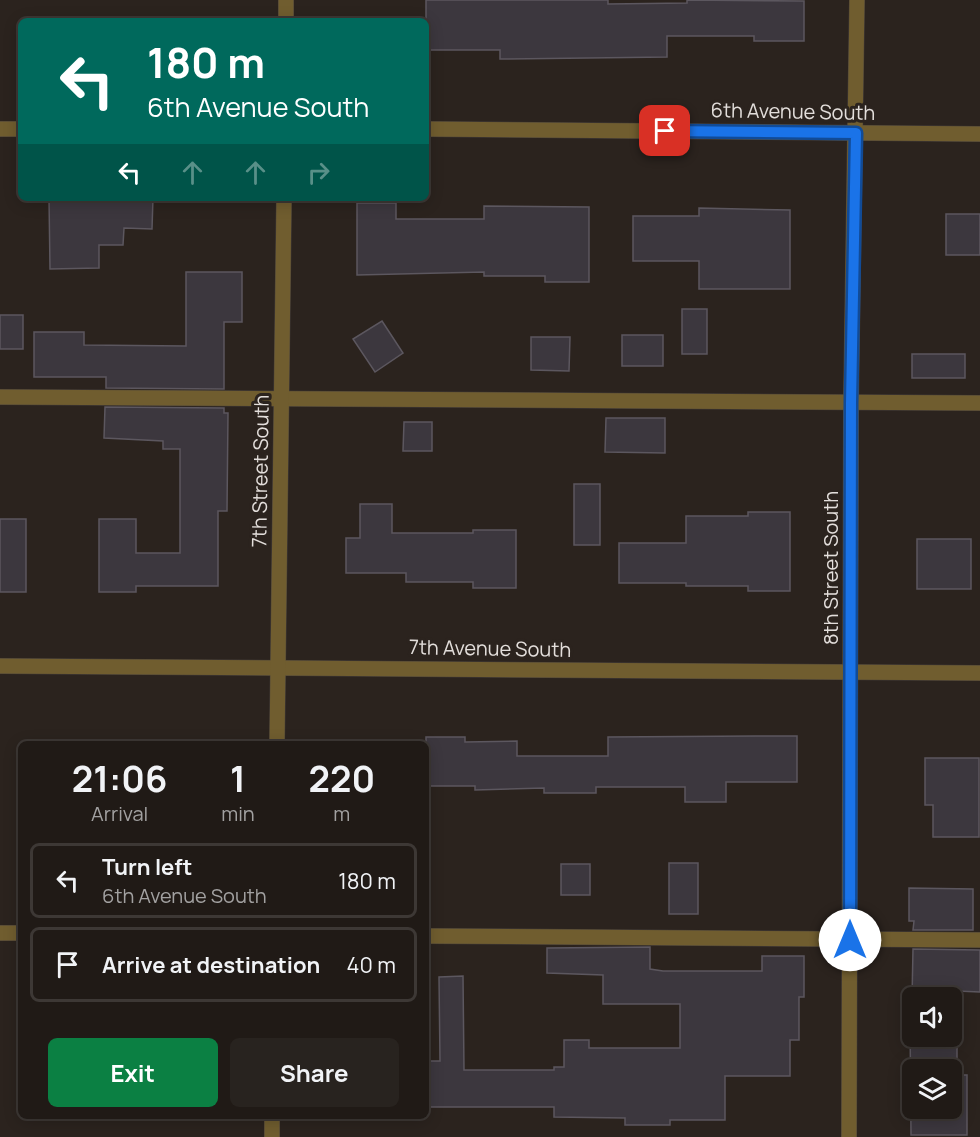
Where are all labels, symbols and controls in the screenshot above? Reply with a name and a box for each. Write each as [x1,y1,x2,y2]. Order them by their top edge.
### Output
text: 180 m [147,33,265,91]
icon: left [48,42,126,120]
text: 6th Avenue South [147,88,369,125]
street label: 6th Avenue South [710,96,876,126]
pin [639,105,690,156]
icon: arrive [648,114,681,147]
icon: left [113,156,146,189]
icon: ahead [176,156,209,189]
icon: ahead [239,156,272,189]
icon: right [302,156,335,189]
street label: 7th Street South [245,394,275,548]
street label: 8th Street South [817,491,844,645]
street label: 7th Avenue South [409,633,571,663]
text: 21:06 [72,754,167,803]
text: 1 [230,754,246,803]
text: 220 [309,754,375,803]
text: Arrival [91,800,148,827]
text: min [221,800,255,827]
text: m [333,800,350,827]
text: Turn left [102,852,192,882]
icon: left [51,864,84,897]
text: 180 m [338,866,396,896]
text: 6th Avenue South [102,882,267,909]
position arrow [818,908,882,972]
icon: arrive [51,948,84,981]
text: Arrive at destination [102,950,320,980]
text: 40 m [347,950,396,980]
map controls [902,987,962,1119]
button: sound [902,987,962,1047]
button: Exit [48,1038,218,1107]
button: Share [230,1038,399,1107]
button: layers [902,1059,962,1119]

